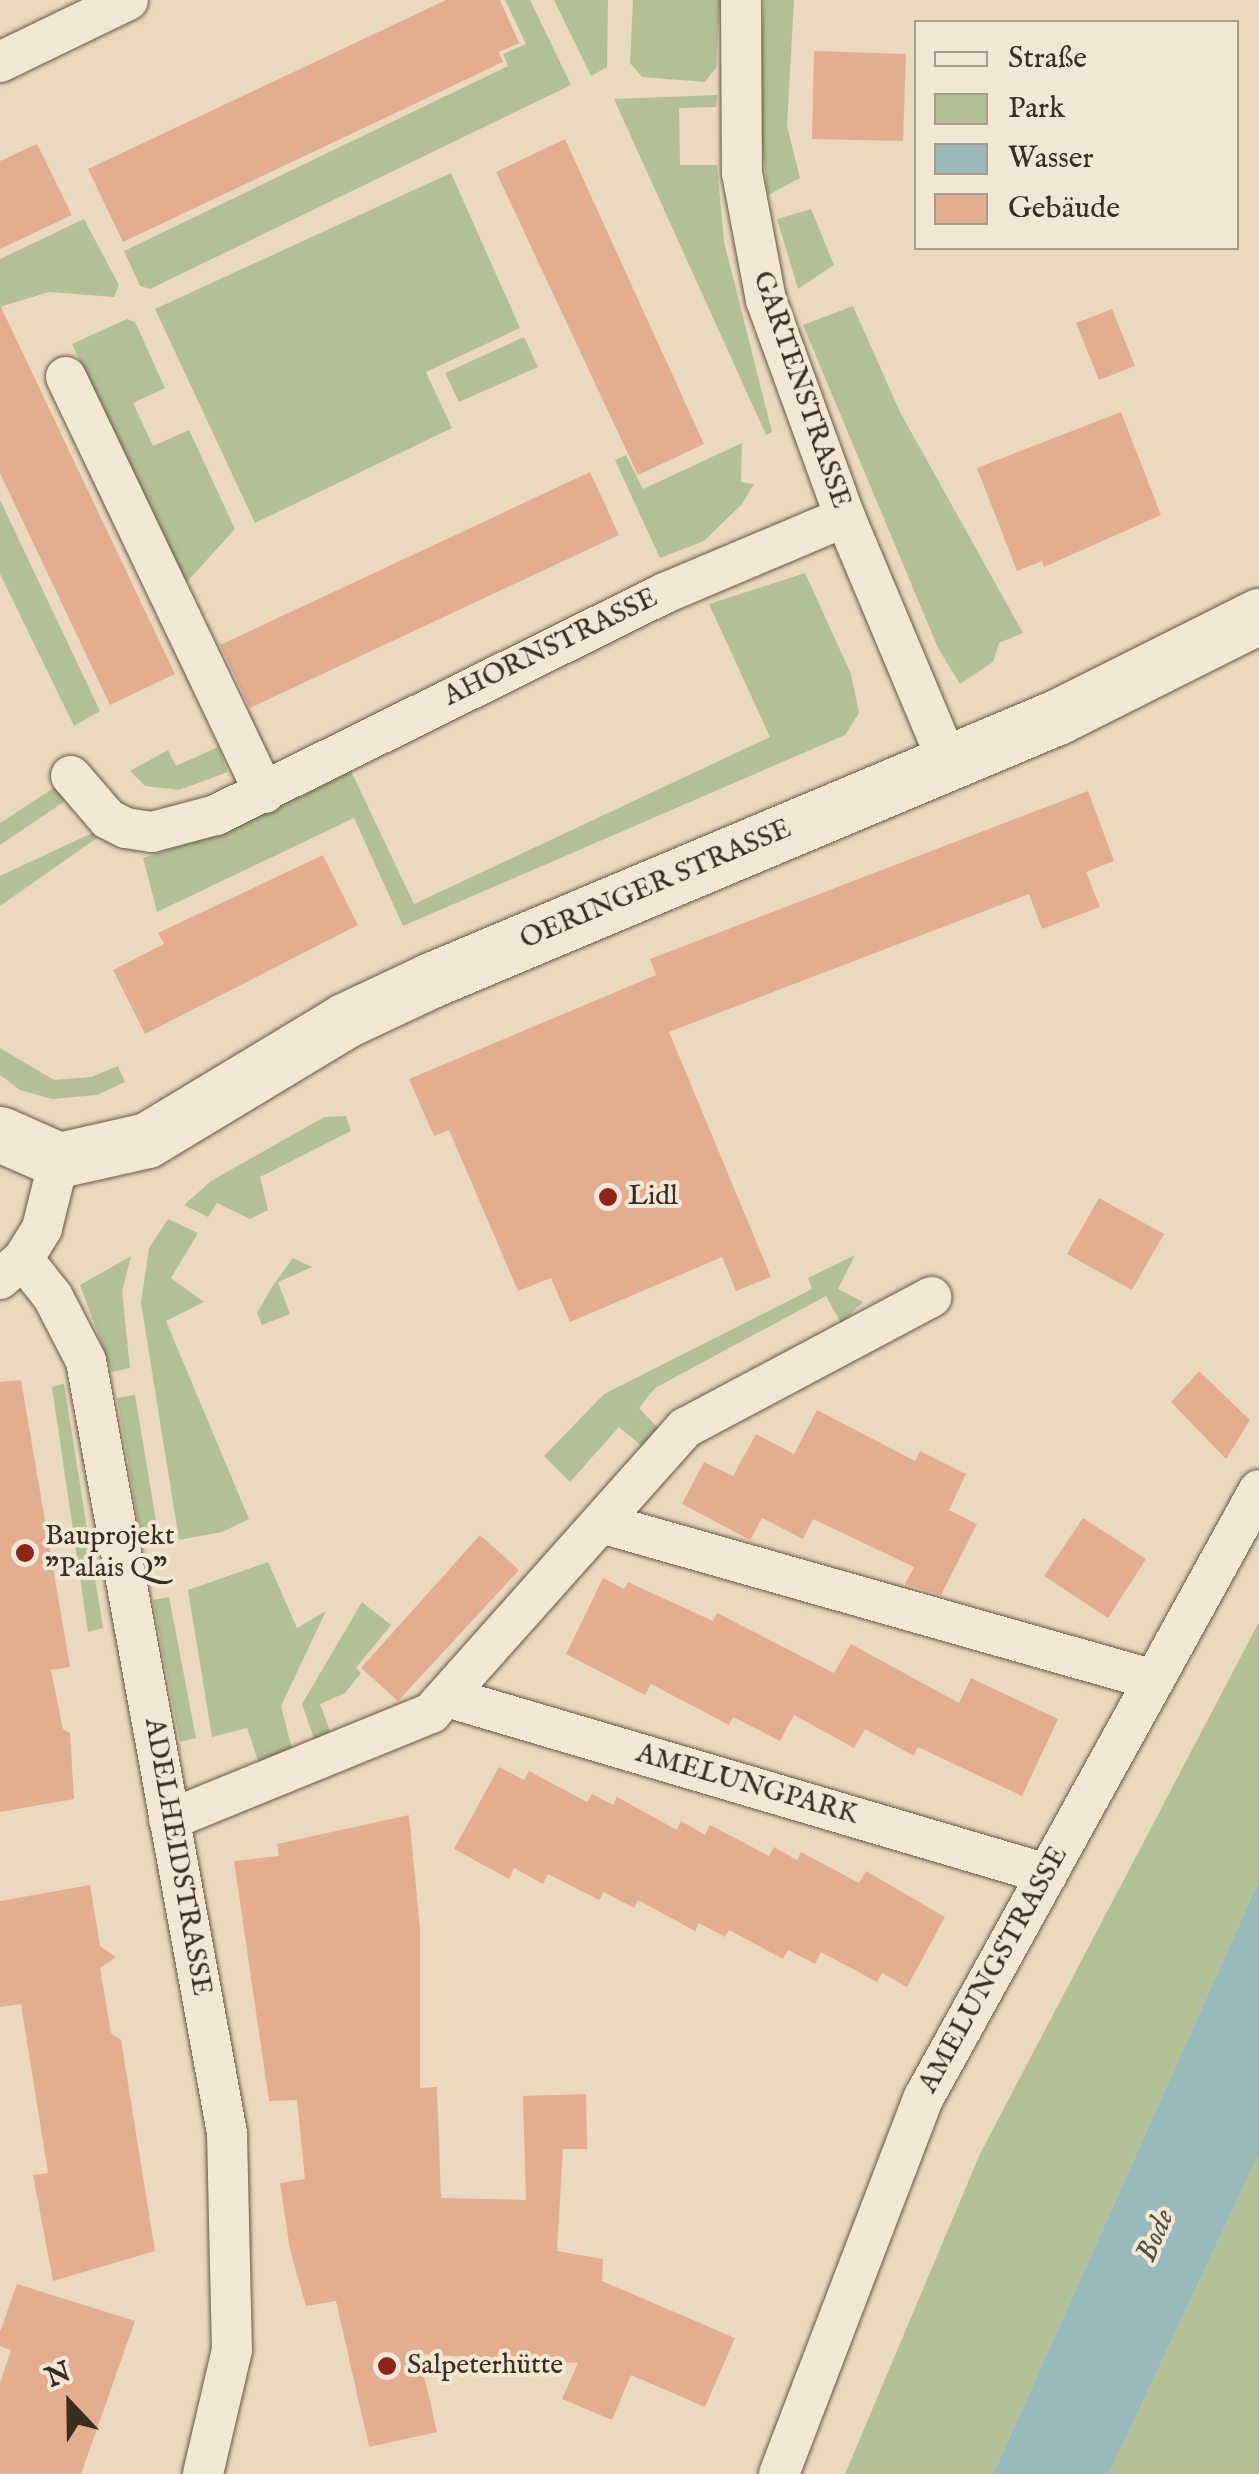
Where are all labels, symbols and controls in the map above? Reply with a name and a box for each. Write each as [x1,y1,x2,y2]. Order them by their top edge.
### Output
legend [914,20,1239,250]
text: Straße [1008,40,1087,78]
text: Park [1008,90,1065,128]
text: Wasser [1008,140,1094,178]
text: Gebäude [1008,190,1120,228]
street label: GARTENSTRASSE [745,267,857,513]
street label: AHORNSTRASSE [439,582,663,714]
street label: OERINGER STRASSE [515,813,797,957]
place label: Lidl [628,1180,678,1214]
marker: Lidl [597,1186,619,1208]
place label: Bauprojekt "Palais Q" [45,1520,175,1586]
marker: Bauprojekt "Palais Q" [14,1542,36,1564]
street label: ADELHEIDSTRASSE [136,1716,218,1998]
street label: AMELUNGPARK [632,1737,862,1833]
street label: AMELUNGSTRASSE [912,1841,1076,2099]
water label: Bode [1129,2204,1183,2268]
place label: Salpeterhütte [407,2349,563,2383]
north arrow [20,2354,120,2454]
text: N [41,2355,76,2396]
marker: Salpeterhütte [376,2355,398,2377]

